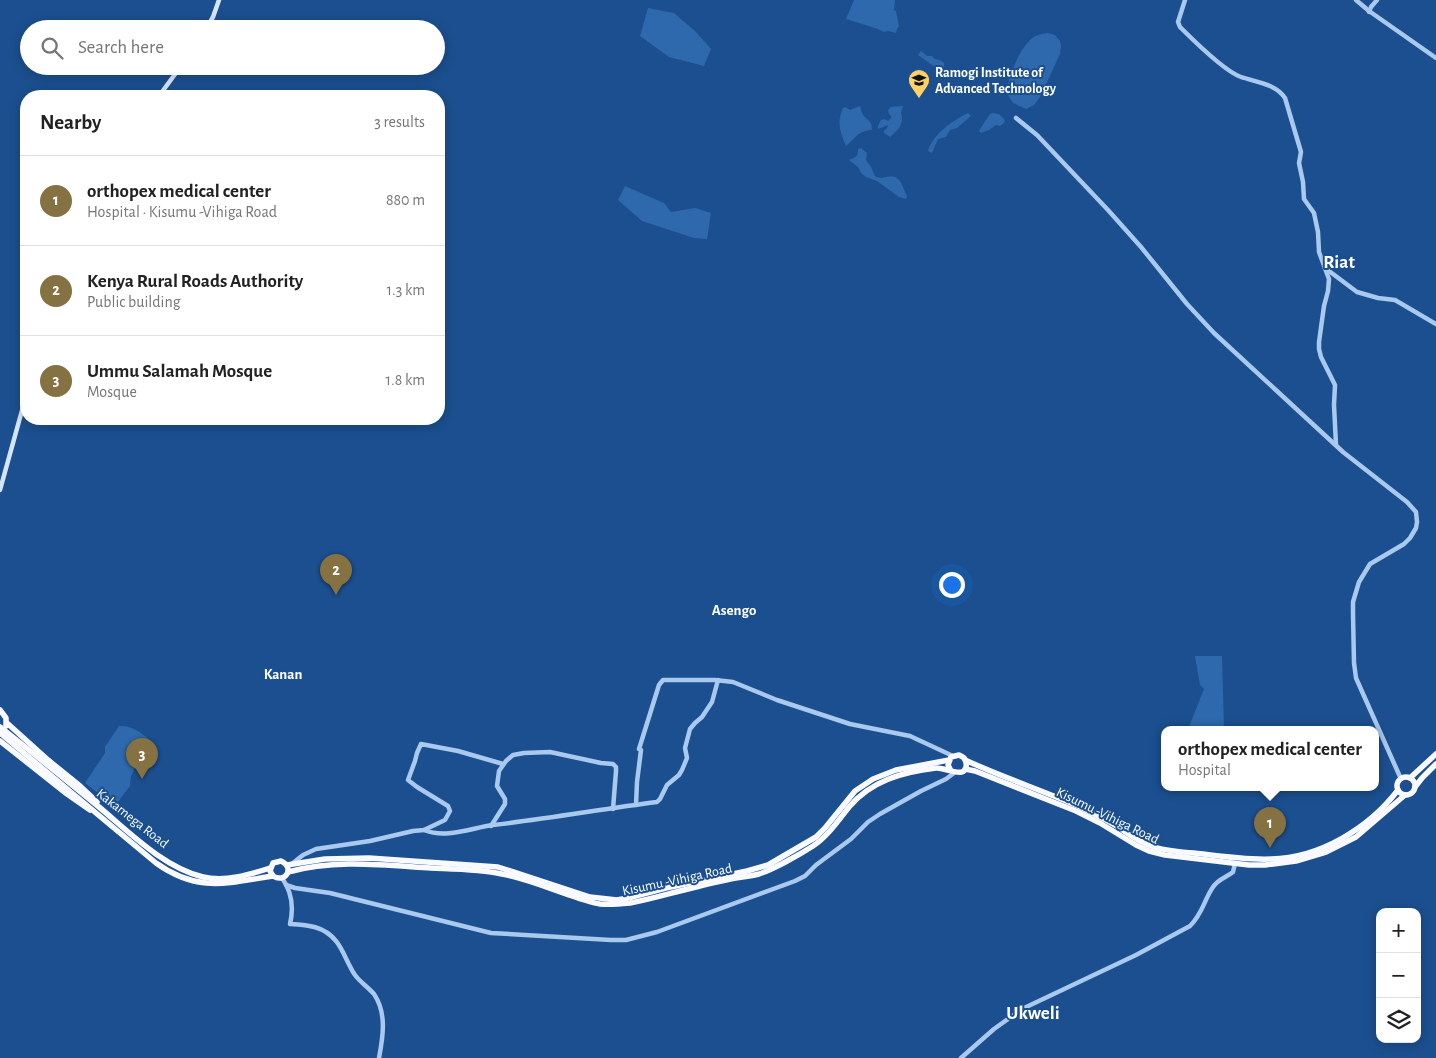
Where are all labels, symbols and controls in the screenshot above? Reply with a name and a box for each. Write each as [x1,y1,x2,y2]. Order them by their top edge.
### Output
search box [20,20,445,75]
icon: search [38,34,66,62]
text: Search here [78,38,164,57]
place label: Ramogi Institute of Advanced Technology [935,66,1057,96]
school or university icon: Ramogi Institute of Advanced Technology [907,68,931,99]
text: Nearby [40,112,101,133]
text: 3 results [374,114,425,130]
text: orthopex medical center [87,182,271,201]
text: 1 [53,192,59,208]
text: 880 m [386,192,425,208]
text: Hospital · Kisumu -Vihiga Road [87,204,277,220]
district label: Riat [1323,253,1355,272]
text: Kenya Rural Roads Authority [87,272,303,291]
text: 2 [52,282,60,298]
text: 1.3 km [387,282,425,298]
text: Public building [87,294,181,310]
text: Ummu Salamah Mosque [87,362,272,381]
text: 3 [53,372,59,388]
text: 1.8 km [386,372,425,388]
text: Mosque [87,384,137,400]
pin: 2 [320,554,352,595]
your location [939,572,965,598]
district label: Asengo [712,603,756,618]
district label: Kanan [264,667,302,682]
popup [1161,726,1379,791]
pin: 3 [126,738,158,779]
text: orthopex medical center [1178,740,1362,759]
text: Hospital [1178,762,1231,778]
street label: Kisumu -Vihiga Road [1054,785,1161,847]
street label: Kakamega Road [94,786,171,851]
pin: 1 [1254,807,1286,848]
street label: Kisumu -Vihiga Road [621,861,734,898]
map controls [1376,908,1421,1043]
button: + [1376,908,1421,953]
button: − [1376,953,1421,998]
button: layers [1376,998,1421,1043]
district label: Ukweli [1006,1004,1060,1023]

